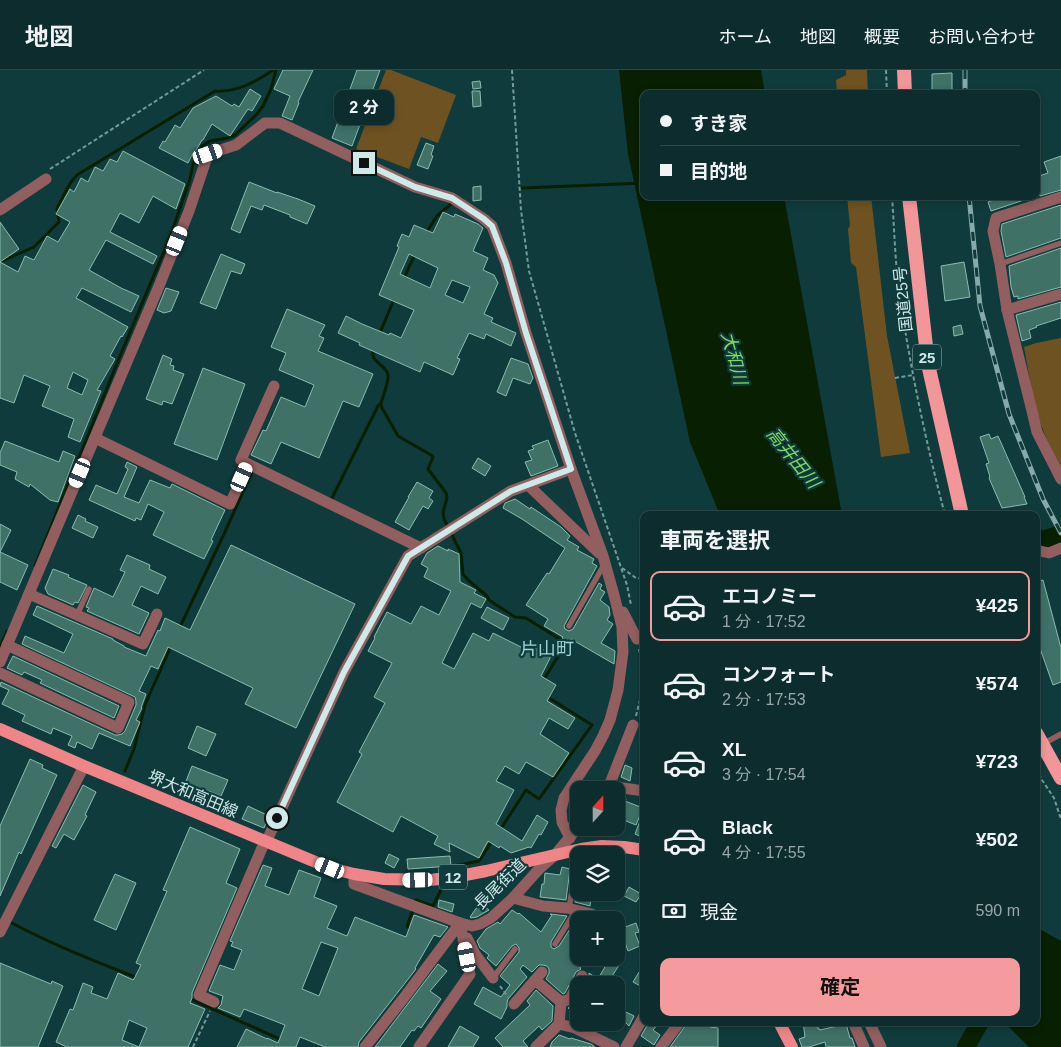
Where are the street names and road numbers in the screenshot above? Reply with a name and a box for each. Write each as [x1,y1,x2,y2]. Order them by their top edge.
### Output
street label: 国道25号 [891,265,915,333]
road number: 25 [913,344,941,370]
street label: 堺大和高田線 [145,767,241,821]
street label: 長尾街道 [471,856,529,912]
road number: 12 [439,864,467,890]

